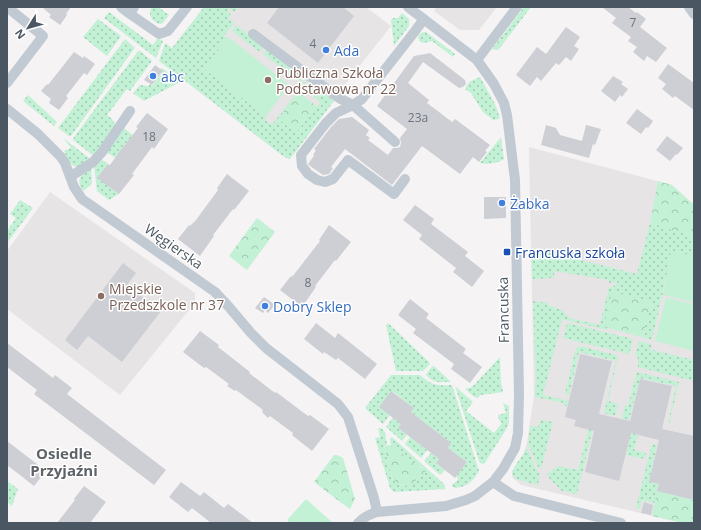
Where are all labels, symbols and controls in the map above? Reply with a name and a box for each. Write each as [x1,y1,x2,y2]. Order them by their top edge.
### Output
north arrow [8,8,48,48]
house number: 7 [630,14,637,31]
text: N [11,26,28,42]
house number: 4 [310,35,317,52]
place label: Ada [334,41,359,60]
marker: Ada [321,45,331,55]
place label: Publiczna Szkoła Podstawowa nr 22 [276,63,396,98]
place label: abc [161,67,184,86]
marker: abc [148,71,158,81]
marker: Publiczna Szkoła Podstawowa nr 22 [263,75,273,85]
house number: 23a [408,109,428,126]
house number: 18 [142,128,156,145]
place label: Żabka [510,194,550,213]
marker: Żabka [497,198,507,208]
street label: Węgierska [141,219,207,273]
place label: Francuska szkoła [515,243,625,262]
marker: Francuska szkoła [502,247,512,257]
house number: 8 [305,274,312,291]
street label: Francuska [493,277,513,343]
place label: Miejskie Przedszkole nr 37 [109,279,224,314]
marker: Miejskie Przedszkole nr 37 [96,291,106,301]
place label: Dobry Sklep [273,297,352,316]
marker: Dobry Sklep [260,301,270,311]
district label: Osiedle Przyjaźni [30,443,98,480]

